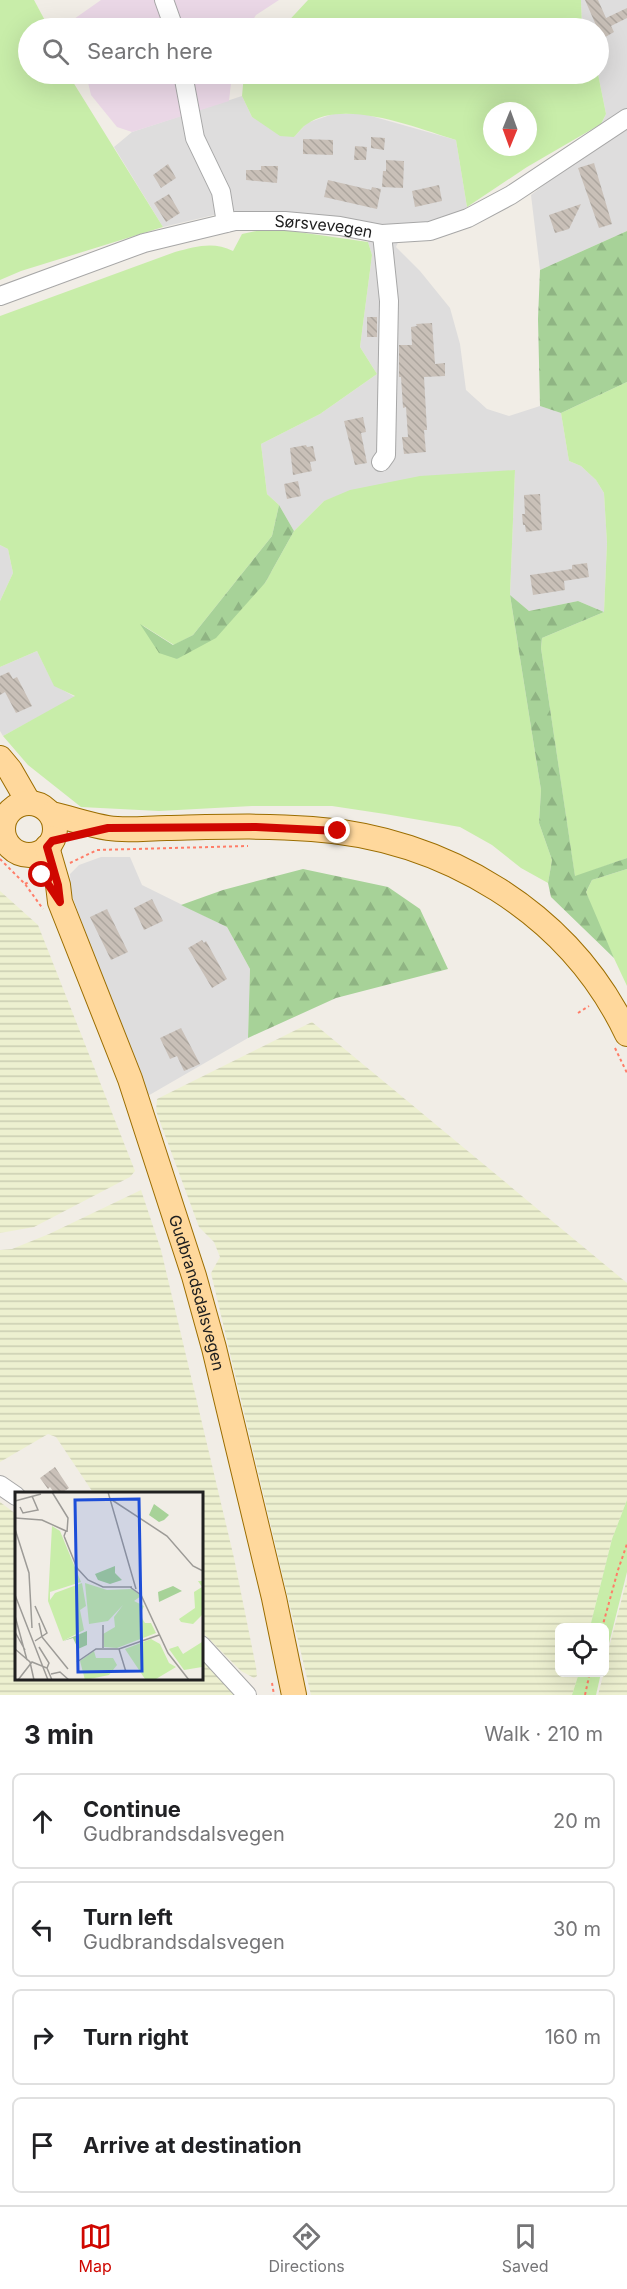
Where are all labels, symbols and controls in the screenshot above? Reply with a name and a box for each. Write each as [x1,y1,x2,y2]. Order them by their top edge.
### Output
search box [18,18,609,84]
icon: search [39,35,72,68]
text: Search here [87,38,213,64]
north arrow [483,102,537,156]
street label: Sørsvevegen [275,211,374,242]
route end [324,817,350,843]
route start [28,861,54,887]
street label: Gudbrandsdalsvegen [165,1212,229,1373]
inset map [15,1492,202,1680]
map controls [555,1623,609,1677]
button: locate [555,1623,609,1677]
text: 3 min [24,1719,94,1750]
text: Walk · 210 m [484,1722,603,1746]
text: Continue [83,1796,181,1822]
icon: ahead [26,1805,59,1838]
text: 20 m [553,1809,601,1833]
text: Gudbrandsdalsvegen [83,1822,285,1846]
text: Turn left [83,1904,173,1930]
icon: left [26,1913,59,1946]
text: 30 m [553,1917,601,1941]
text: Gudbrandsdalsvegen [83,1930,285,1954]
icon: right [26,2021,59,2054]
text: Turn right [83,2024,189,2050]
text: 160 m [545,2025,601,2049]
icon: arrive [26,2129,59,2162]
text: Arrive at destination [83,2132,302,2158]
tab: Map [78,2220,112,2276]
tab: Directions [269,2220,345,2276]
tab: Saved [502,2220,549,2276]

